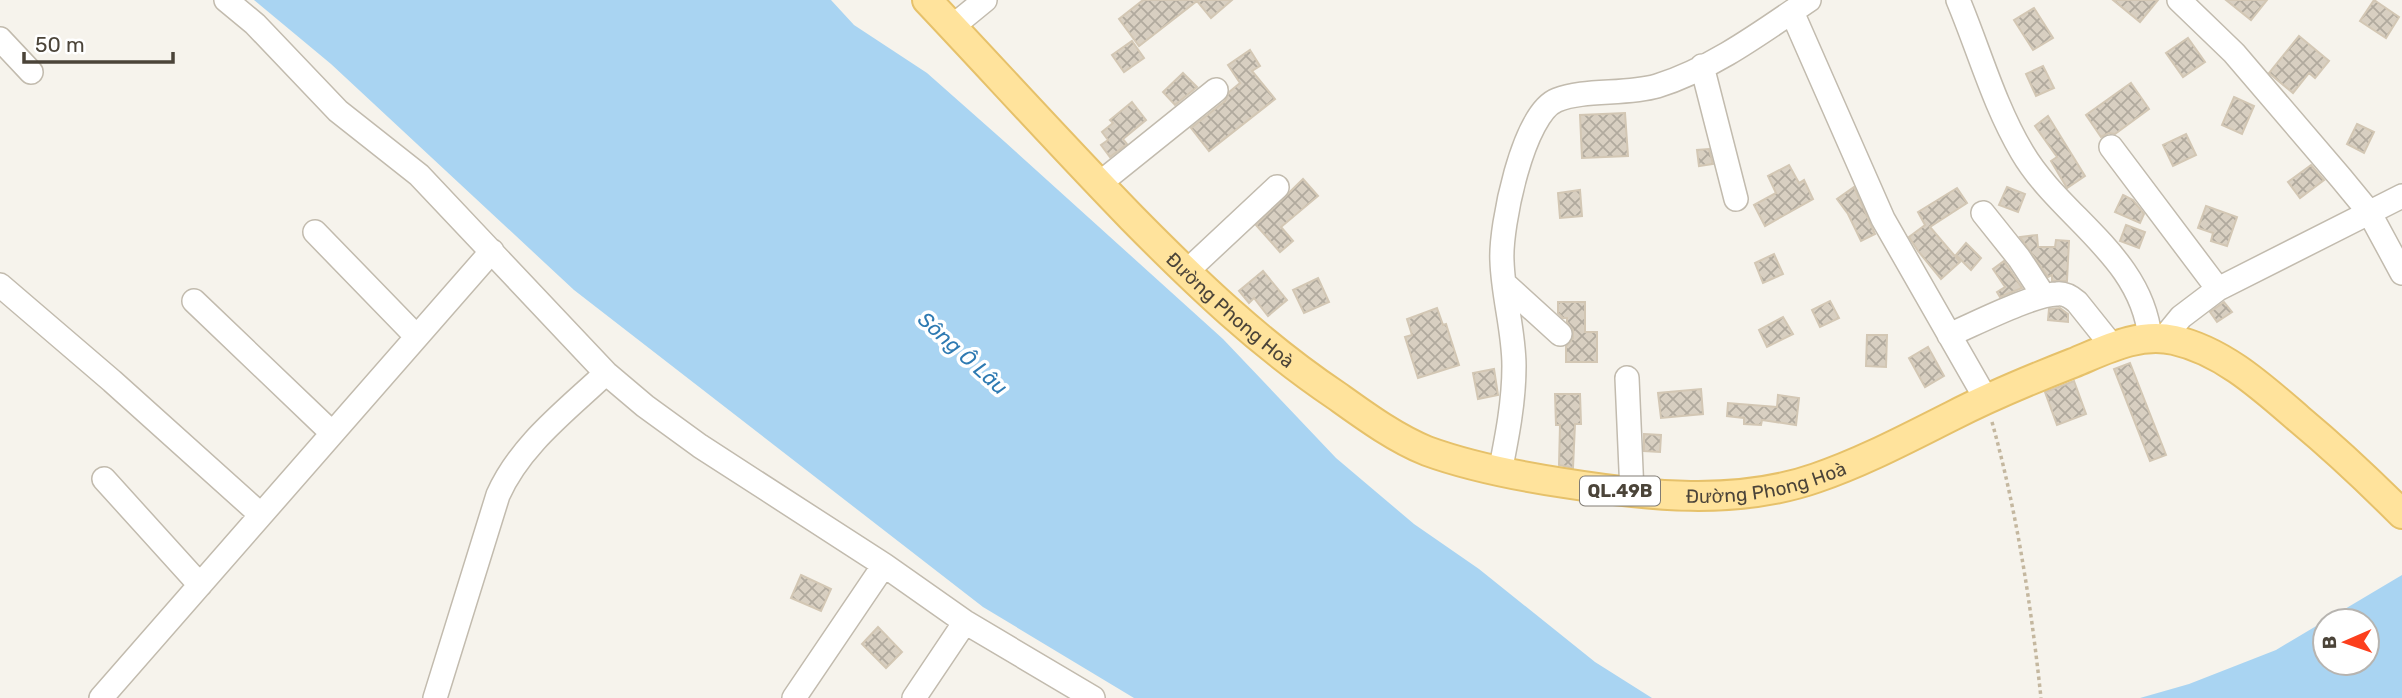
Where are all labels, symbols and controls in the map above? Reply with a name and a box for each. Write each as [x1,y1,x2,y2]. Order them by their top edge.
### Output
scale bar [24,21,173,65]
text: 50 m [35,32,85,57]
street label: Đường Phong Hoà [1162,247,1299,373]
water label: Sông Ô Lâu [913,306,1013,400]
street label: Đường Phong Hoà [1686,456,1849,507]
road number: QL.49B [1580,476,1660,505]
north arrow [2311,607,2381,677]
text: B [2318,635,2341,650]

